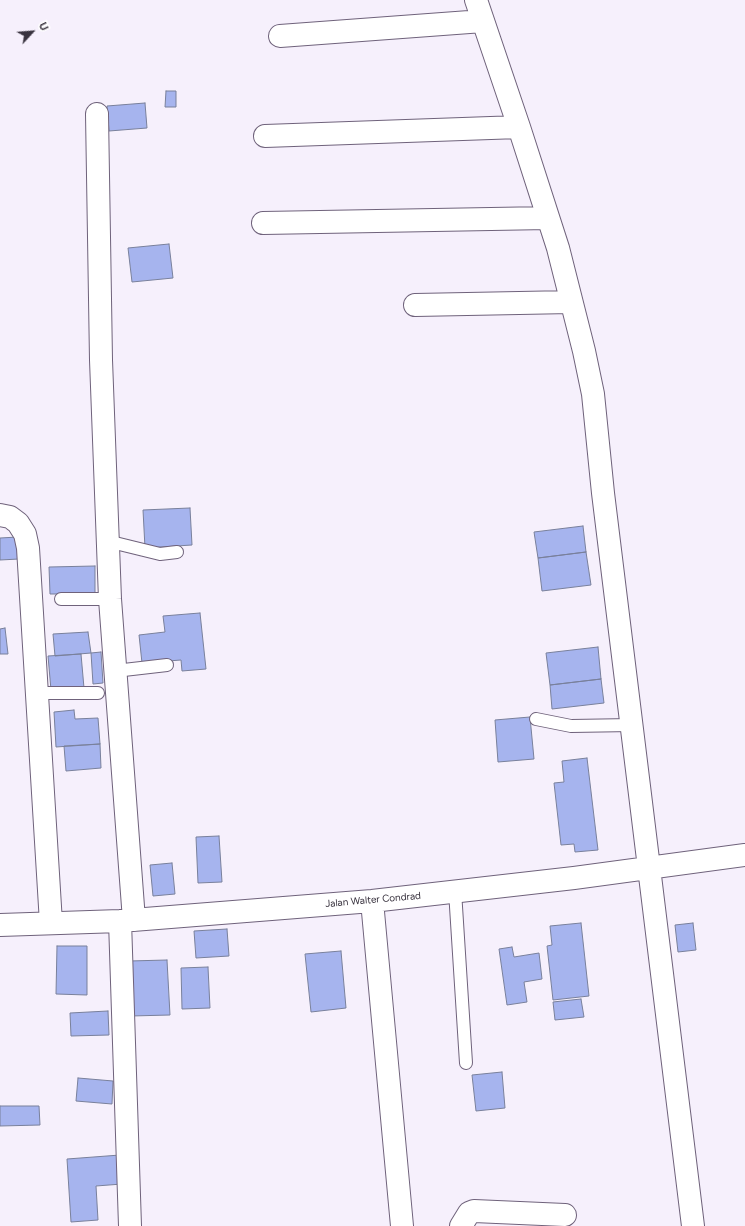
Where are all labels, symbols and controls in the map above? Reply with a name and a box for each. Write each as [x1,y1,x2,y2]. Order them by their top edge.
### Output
north arrow [12,12,52,52]
text: U [36,20,51,33]
street label: Jalan Walter Condrad [325,890,421,910]

